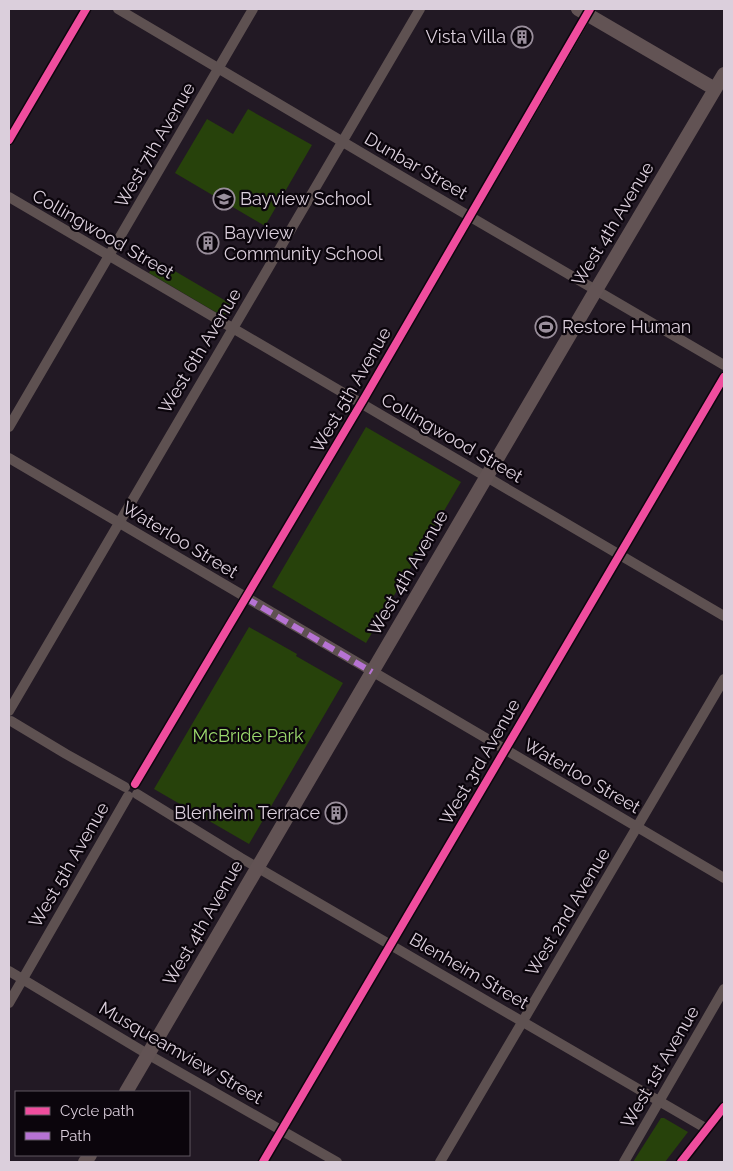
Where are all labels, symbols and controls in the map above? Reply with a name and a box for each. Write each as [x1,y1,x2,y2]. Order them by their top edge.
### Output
building icon: Vista Villa [510,25,534,49]
place label: Vista Villa [426,26,506,47]
street label: West 7th Avenue [110,78,199,211]
street label: Dunbar Street [361,128,471,204]
street label: West 4th Avenue [567,158,658,290]
street label: Collingwood Street [29,185,178,283]
school or university icon: Bayview School [212,187,236,211]
place label: Bayview School [240,188,372,209]
place label: Bayview Community School [224,222,383,264]
building icon: Bayview Community School [196,231,220,255]
street label: West 6th Avenue [154,284,245,417]
sports icon: Restore Human [534,315,558,339]
place label: Restore Human [562,316,691,337]
street label: West 5th Avenue [306,323,395,456]
street label: Collingwood Street [378,389,527,487]
street label: Waterloo Street [119,497,242,582]
street label: West 4th Avenue [363,506,452,639]
street label: West 3rd Avenue [435,695,524,828]
park label: McBride Park [193,725,304,746]
street label: Waterloo Street [520,734,644,817]
street label: West 5th Avenue [24,798,113,931]
building icon: Blenheim Terrace [324,801,348,825]
place label: Blenheim Terrace [174,802,320,823]
street label: West 2nd Avenue [521,843,614,980]
street label: West 4th Avenue [158,856,247,989]
street label: Blenheim Street [406,928,533,1013]
street label: Musqueamview Street [95,997,267,1108]
street label: West 1st Avenue [616,1002,703,1131]
legend [15,1091,190,1156]
text: Cycle path [60,1102,134,1120]
text: Path [60,1127,91,1145]

